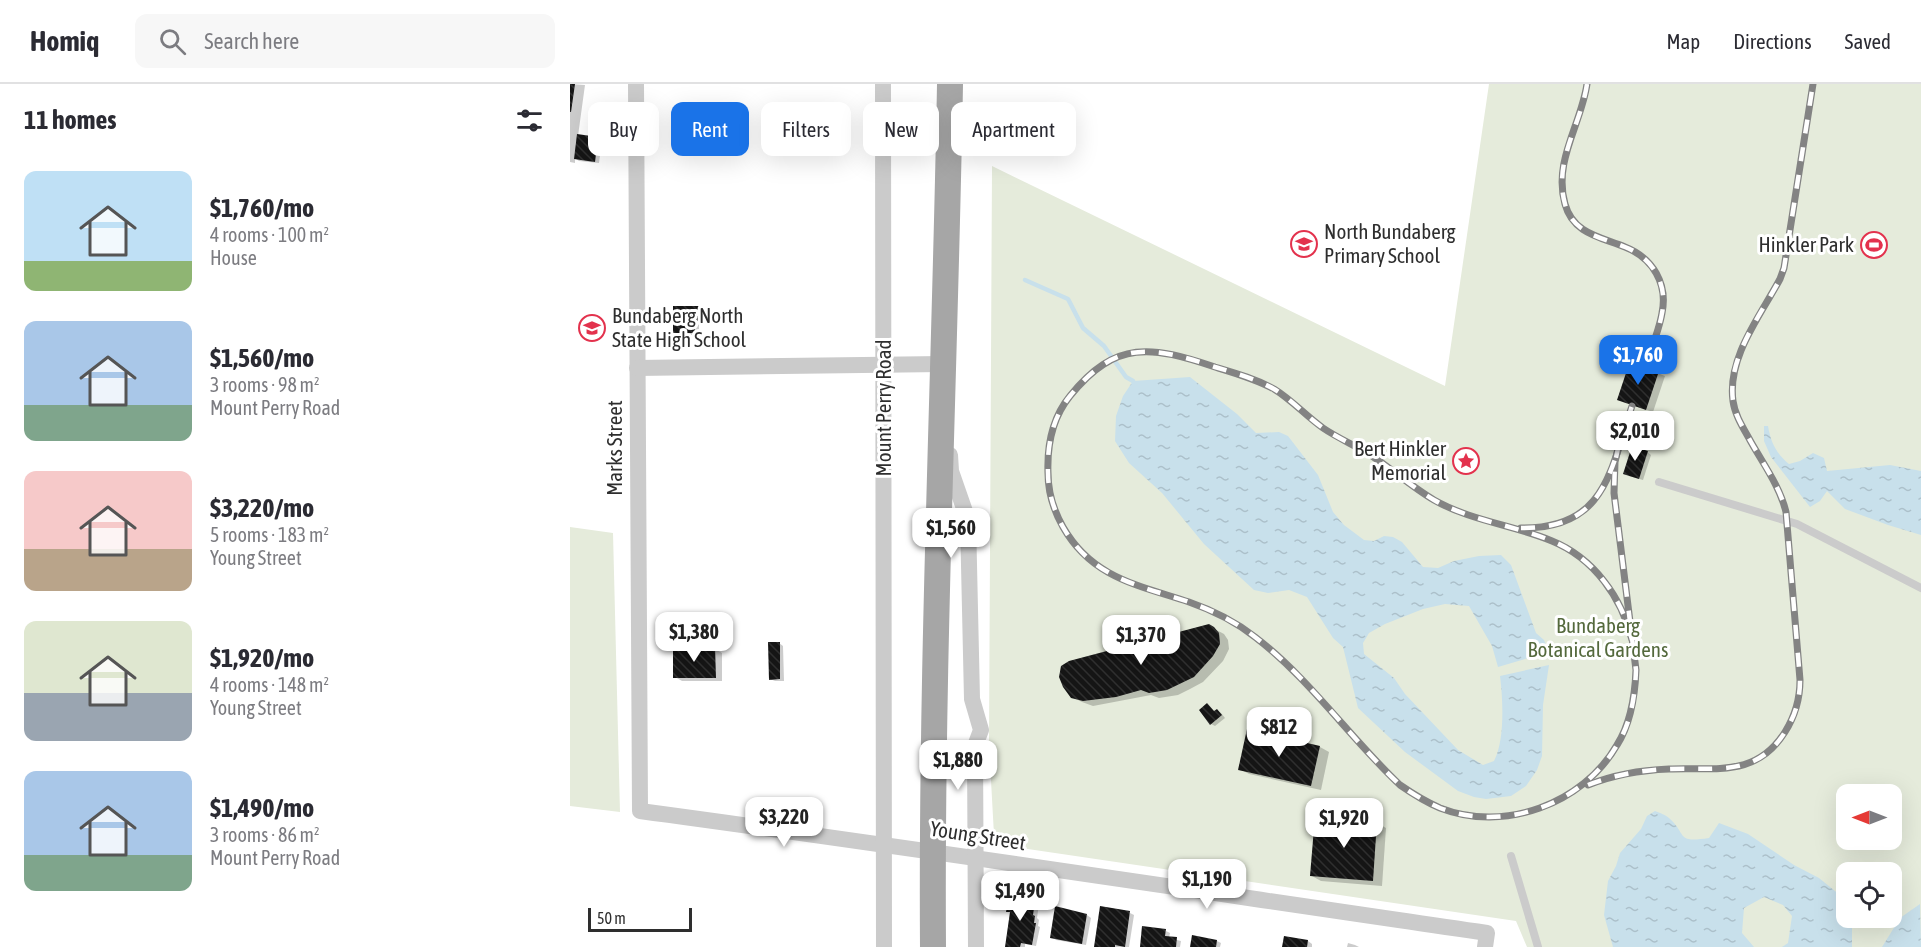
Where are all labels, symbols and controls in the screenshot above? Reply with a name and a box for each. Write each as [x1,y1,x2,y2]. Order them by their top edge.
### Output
search box [135,14,555,68]
text: Homiq [30,25,99,57]
icon: search [156,25,189,58]
text: Search here [204,28,299,54]
text: Map [1666,29,1700,53]
text: Directions [1733,29,1812,53]
text: Saved [1845,29,1891,53]
chip: Buy [588,102,659,156]
chip: Rent [671,102,749,156]
chip: Filters [761,102,851,156]
chip: New [863,102,939,156]
chip: Apartment [951,102,1076,156]
icon: filters [513,104,546,137]
text: 11 homes [24,105,117,135]
text: $1,760/mo [210,193,314,223]
icon: home [72,195,144,267]
place label: North Bundaberg Primary School [1324,219,1455,267]
text: 4 rooms · 100 m² [210,223,329,246]
school or university icon: North Bundaberg Primary School [1289,229,1319,259]
sports icon: Hinkler Park [1859,230,1889,260]
place label: Hinkler Park [1759,232,1854,256]
text: House [210,246,257,269]
place label: Bundaberg North State High School [612,303,747,351]
school or university icon: Bundaberg North State High School [577,313,607,343]
pin: $1,760 [1589,335,1687,386]
street label: Mount Perry Road [871,340,895,476]
text: $1,560/mo [210,343,314,373]
text: $1,760 [1613,343,1663,366]
icon: home [72,345,144,417]
text: 3 rooms · 98 m² [210,373,320,396]
text: Mount Perry Road [210,396,340,419]
street label: Marks Street [602,400,626,496]
pin: $2,010 [1586,411,1684,462]
text: $2,010 [1610,419,1660,442]
place label: Bert Hinkler Memorial [1354,436,1447,484]
place icon: Bert Hinkler Memorial [1451,446,1481,476]
text: $3,220/mo [210,493,314,523]
icon: home [72,495,144,567]
pin: $1,560 [902,508,1000,559]
text: $1,560 [926,516,976,539]
text: 5 rooms · 183 m² [210,523,329,546]
text: Young Street [210,546,302,569]
pin: $1,380 [645,612,743,663]
park label: Bundaberg Botanical Gardens [1528,613,1668,661]
pin: $1,370 [1092,615,1190,666]
text: $1,380 [669,620,719,643]
text: $1,370 [1116,623,1166,646]
text: $1,920/mo [210,643,314,673]
icon: home [72,645,144,717]
text: 4 rooms · 148 m² [210,673,329,696]
text: Young Street [210,696,302,719]
pin: $812 [1243,707,1315,758]
text: $812 [1261,715,1297,738]
pin: $1,880 [909,740,1007,791]
text: $1,880 [933,748,983,771]
north arrow [1836,784,1902,850]
map controls [1836,784,1902,928]
text: $1,490/mo [210,793,314,823]
icon: home [72,795,144,867]
pin: $3,220 [735,797,833,848]
pin: $1,920 [1295,798,1393,849]
text: $3,220 [759,805,809,828]
text: $1,920 [1319,806,1369,829]
street label: Young Street [929,816,1028,854]
text: 3 rooms · 86 m² [210,823,320,846]
text: Mount Perry Road [210,846,340,869]
pin: $1,190 [1158,859,1256,910]
button: locate [1836,862,1902,928]
text: $1,190 [1182,867,1232,890]
pin: $1,490 [971,871,1069,922]
text: $1,490 [995,879,1045,902]
scale bar [588,905,692,932]
text: 50 m [597,909,626,927]

